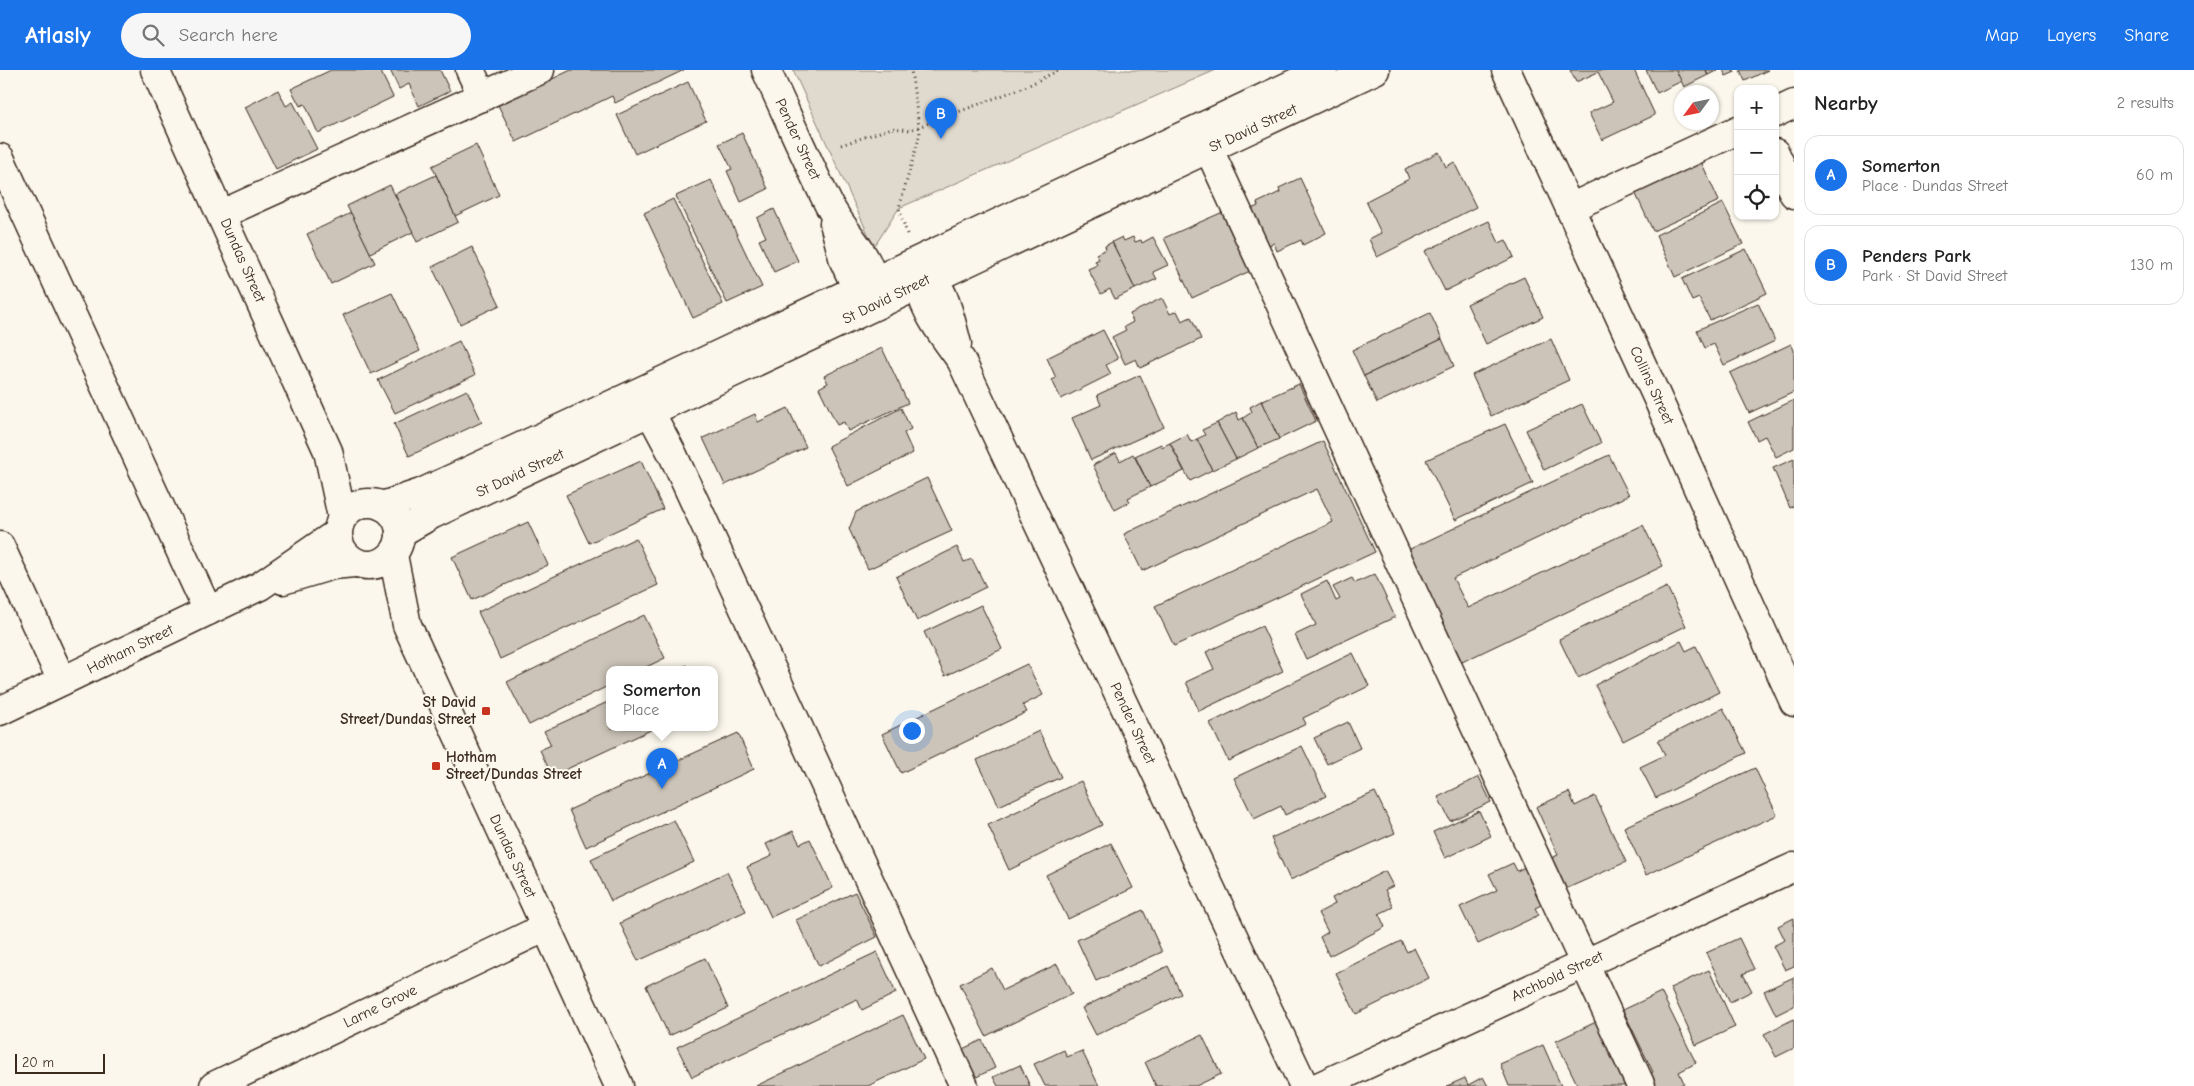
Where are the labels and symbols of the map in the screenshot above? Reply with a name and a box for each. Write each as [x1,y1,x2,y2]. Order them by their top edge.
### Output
north arrow [1674,85,1719,130]
street label: Pender Street [771,96,825,183]
pin: B [925,98,957,139]
street label: St David Street [1206,99,1300,156]
street label: Dundas Street [216,215,270,305]
street label: St David Street [839,270,933,328]
street label: Collins Street [1626,343,1678,428]
street label: St David Street [473,444,567,501]
street label: Hotham Street [84,620,177,678]
street label: Pender Street [1106,680,1160,767]
place label: St David Street/Dundas Street [340,693,477,728]
marker: St David Street/Dundas Street [480,705,492,717]
your location [899,718,925,744]
place label: Hotham Street/Dundas Street [446,748,583,783]
pin: A [646,748,678,789]
marker: Hotham Street/Dundas Street [430,760,442,772]
street label: Dundas Street [486,811,540,901]
street label: Archbold Street [1508,947,1606,1005]
street label: Larne Grove [340,980,420,1032]
scale bar [15,1051,105,1074]

